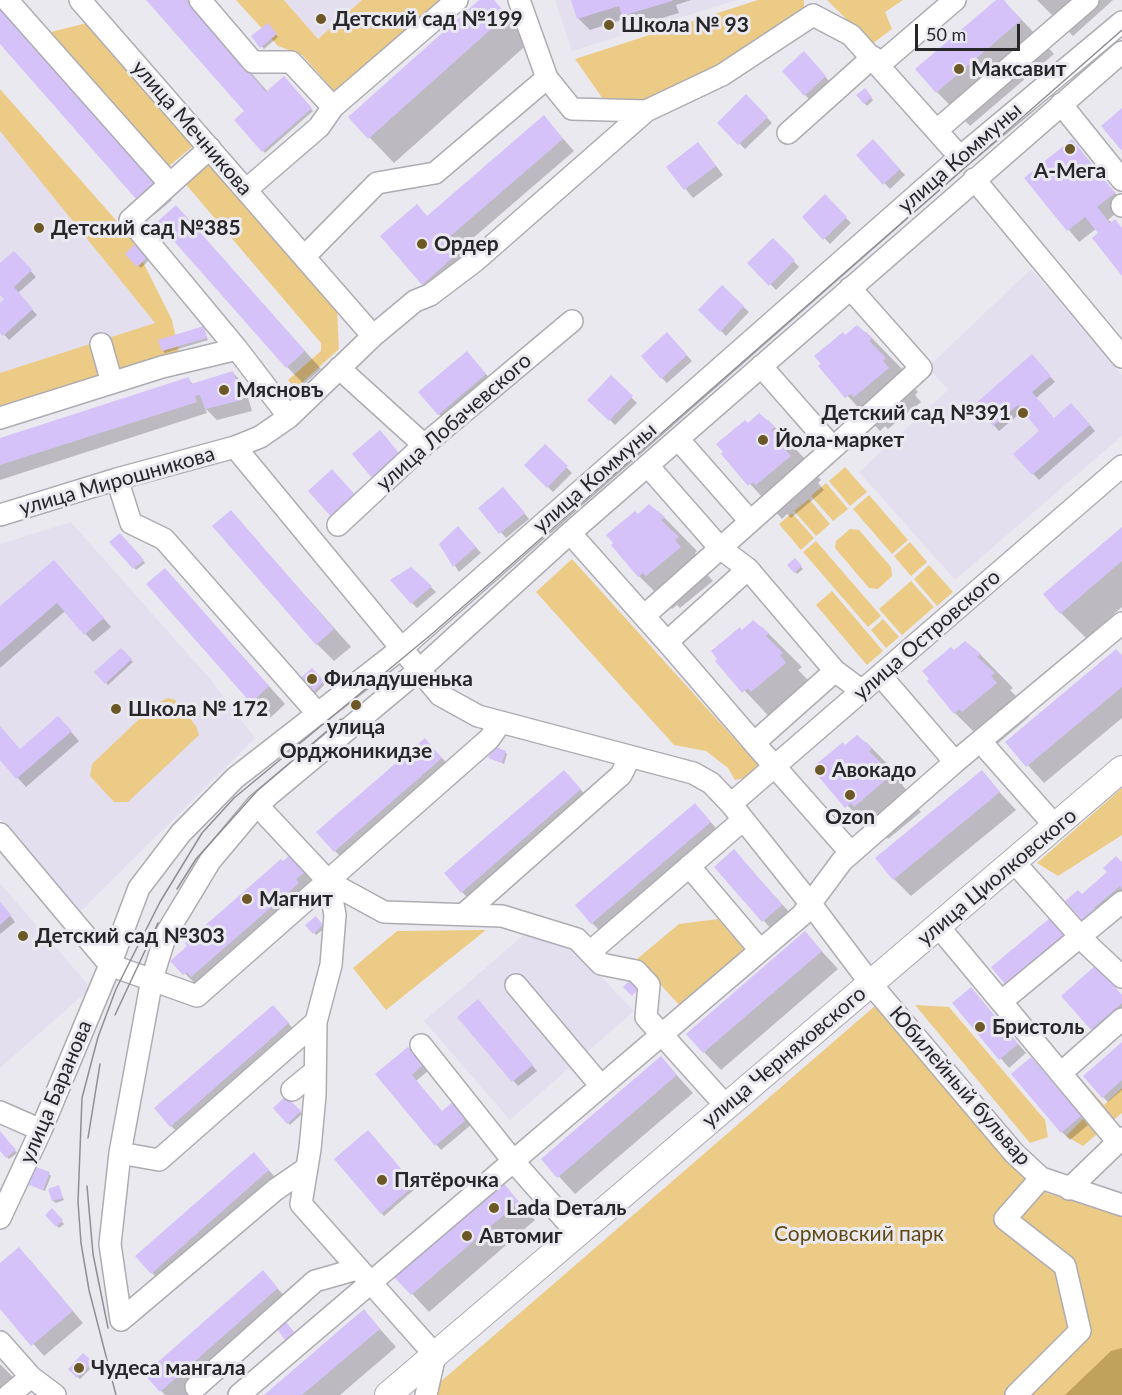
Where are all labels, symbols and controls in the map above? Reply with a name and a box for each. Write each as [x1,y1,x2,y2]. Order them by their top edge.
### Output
place label: Детский сад №199 [333,6,523,32]
marker: Детский сад №199 [314,12,328,26]
place label: Школа № 93 [621,12,749,38]
scale bar [918,12,1023,50]
marker: Школа № 93 [602,18,616,32]
text: 50 m [926,23,966,45]
street label: улица Мечникова [126,55,258,201]
place label: Максавит [971,56,1067,82]
marker: Максавит [952,62,966,76]
street label: улица Коммуны [893,98,1027,218]
marker: А-Мега [1063,142,1077,156]
place label: А-Мега [1034,158,1106,184]
place label: Детский сад №385 [51,215,241,241]
marker: Детский сад №385 [32,221,46,235]
place label: Ордер [434,231,499,257]
marker: Ордер [415,237,429,251]
street label: улица Лобачевского [371,348,537,496]
place label: Мясновъ [236,377,323,403]
marker: Мясновъ [217,383,231,397]
place label: Детский сад №391 [821,400,1011,426]
marker: Детский сад №391 [1016,406,1030,420]
street label: улица Коммуны [528,418,662,538]
place label: Йола-маркет [775,427,904,453]
marker: Йола-маркет [756,433,770,447]
street label: улица Мирошникова [16,441,218,521]
street label: улица Островского [848,564,1006,706]
place label: Филадушенька [324,666,473,692]
marker: Филадушенька [305,672,319,686]
place label: Школа № 172 [128,696,268,722]
marker: улица Орджоникидзе [349,698,363,712]
marker: Школа № 172 [109,702,123,716]
place label: улица Орджоникидзе [280,714,432,764]
place label: Авокадо [832,757,916,783]
marker: Авокадо [813,763,827,777]
marker: Ozon [843,788,857,802]
street label: улица Циолковского [912,803,1082,951]
place label: Ozon [825,804,875,830]
place label: Магнит [259,886,333,912]
marker: Магнит [240,892,254,906]
place label: Детский сад №303 [35,923,225,949]
marker: Детский сад №303 [16,929,30,943]
street label: улица Черняховского [697,981,871,1133]
street label: Юбилейный бульвар [884,1001,1036,1171]
place label: Бристоль [992,1014,1084,1040]
street label: улица Баранова [15,1017,97,1167]
marker: Бристоль [973,1020,987,1034]
place label: Пятёрочка [394,1167,499,1193]
marker: Пятёрочка [375,1173,389,1187]
place label: Lada Dеталь [506,1195,626,1221]
marker: Lada Dеталь [487,1201,501,1215]
park label: Сормовский парк [774,1221,944,1247]
place label: Автомиг [479,1223,563,1249]
marker: Автомиг [460,1229,474,1243]
place label: Чудеса мангала [91,1355,246,1381]
marker: Чудеса мангала [72,1361,86,1375]

